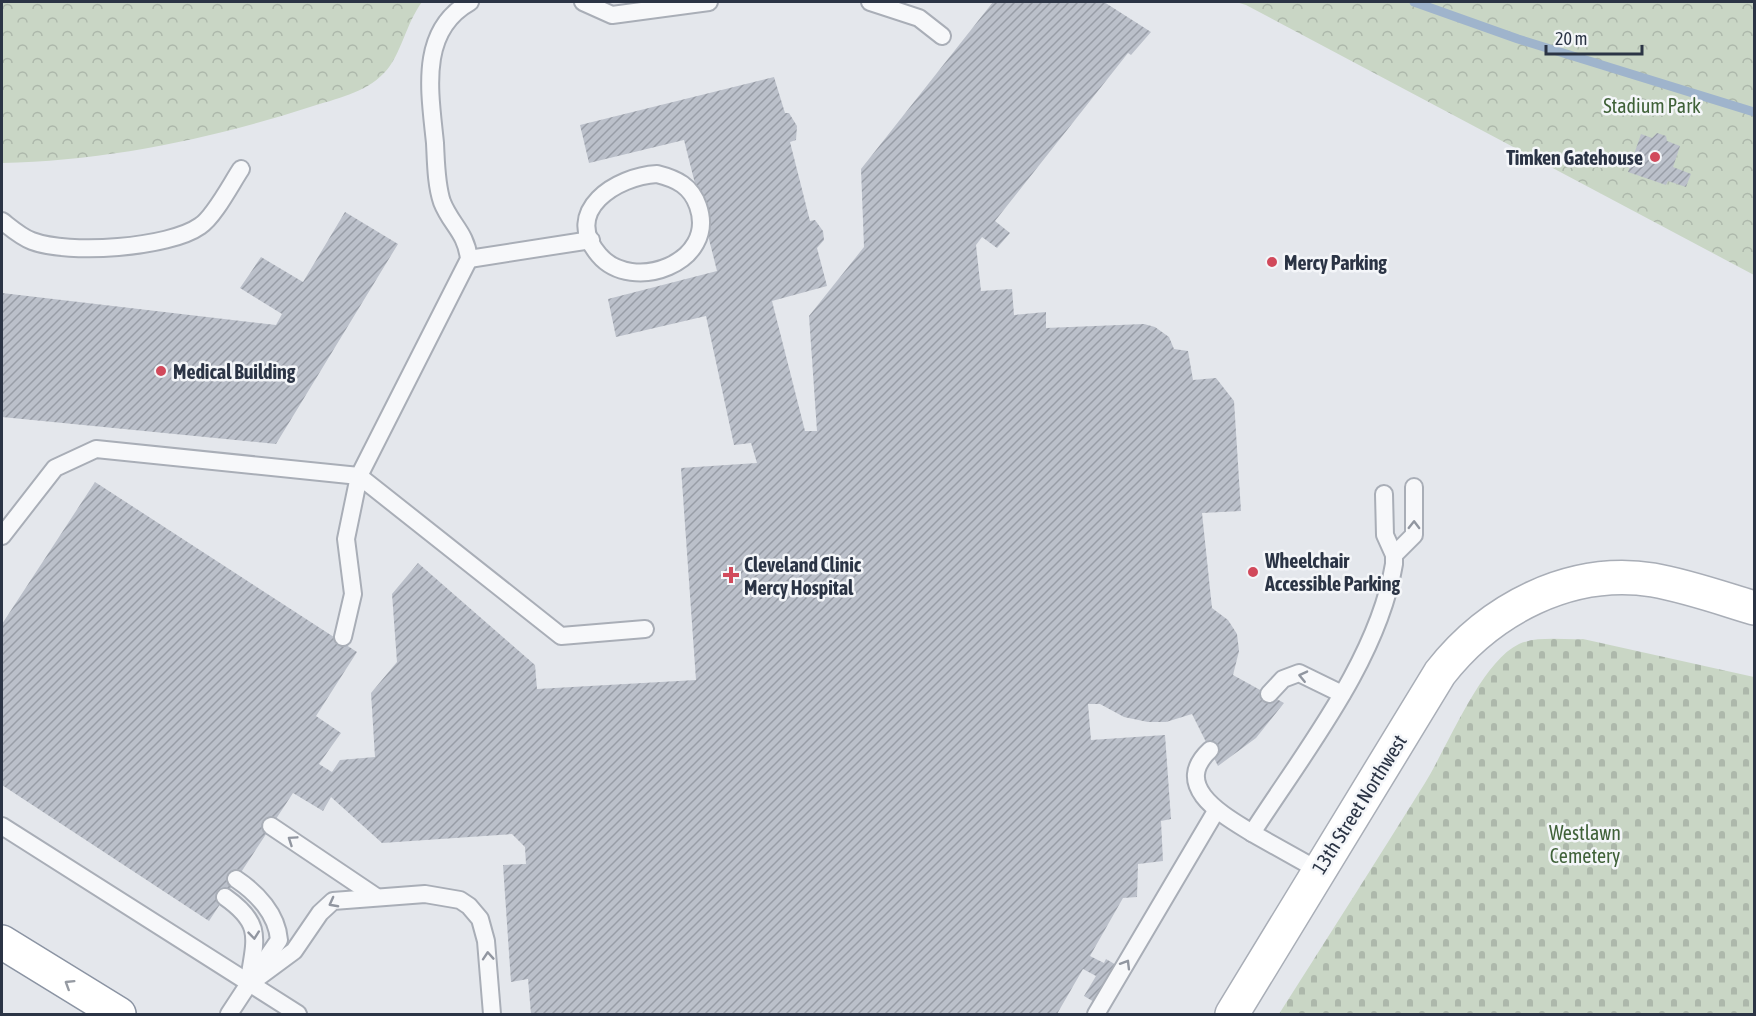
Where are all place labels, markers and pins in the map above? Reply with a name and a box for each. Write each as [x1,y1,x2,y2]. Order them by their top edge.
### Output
place label: Timken Gatehouse [1506,146,1643,169]
marker: Timken Gatehouse [1648,150,1662,164]
place label: Mercy Parking [1284,251,1387,274]
marker: Mercy Parking [1265,255,1279,269]
place label: Medical Building [173,360,296,383]
marker: Medical Building [154,364,168,378]
place label: Wheelchair Accessible Parking [1264,549,1400,595]
place label: Cleveland Clinic Mercy Hospital [744,553,862,599]
marker: Wheelchair Accessible Parking [1246,565,1260,579]
marker: Cleveland Clinic Mercy Hospital [722,566,740,584]

